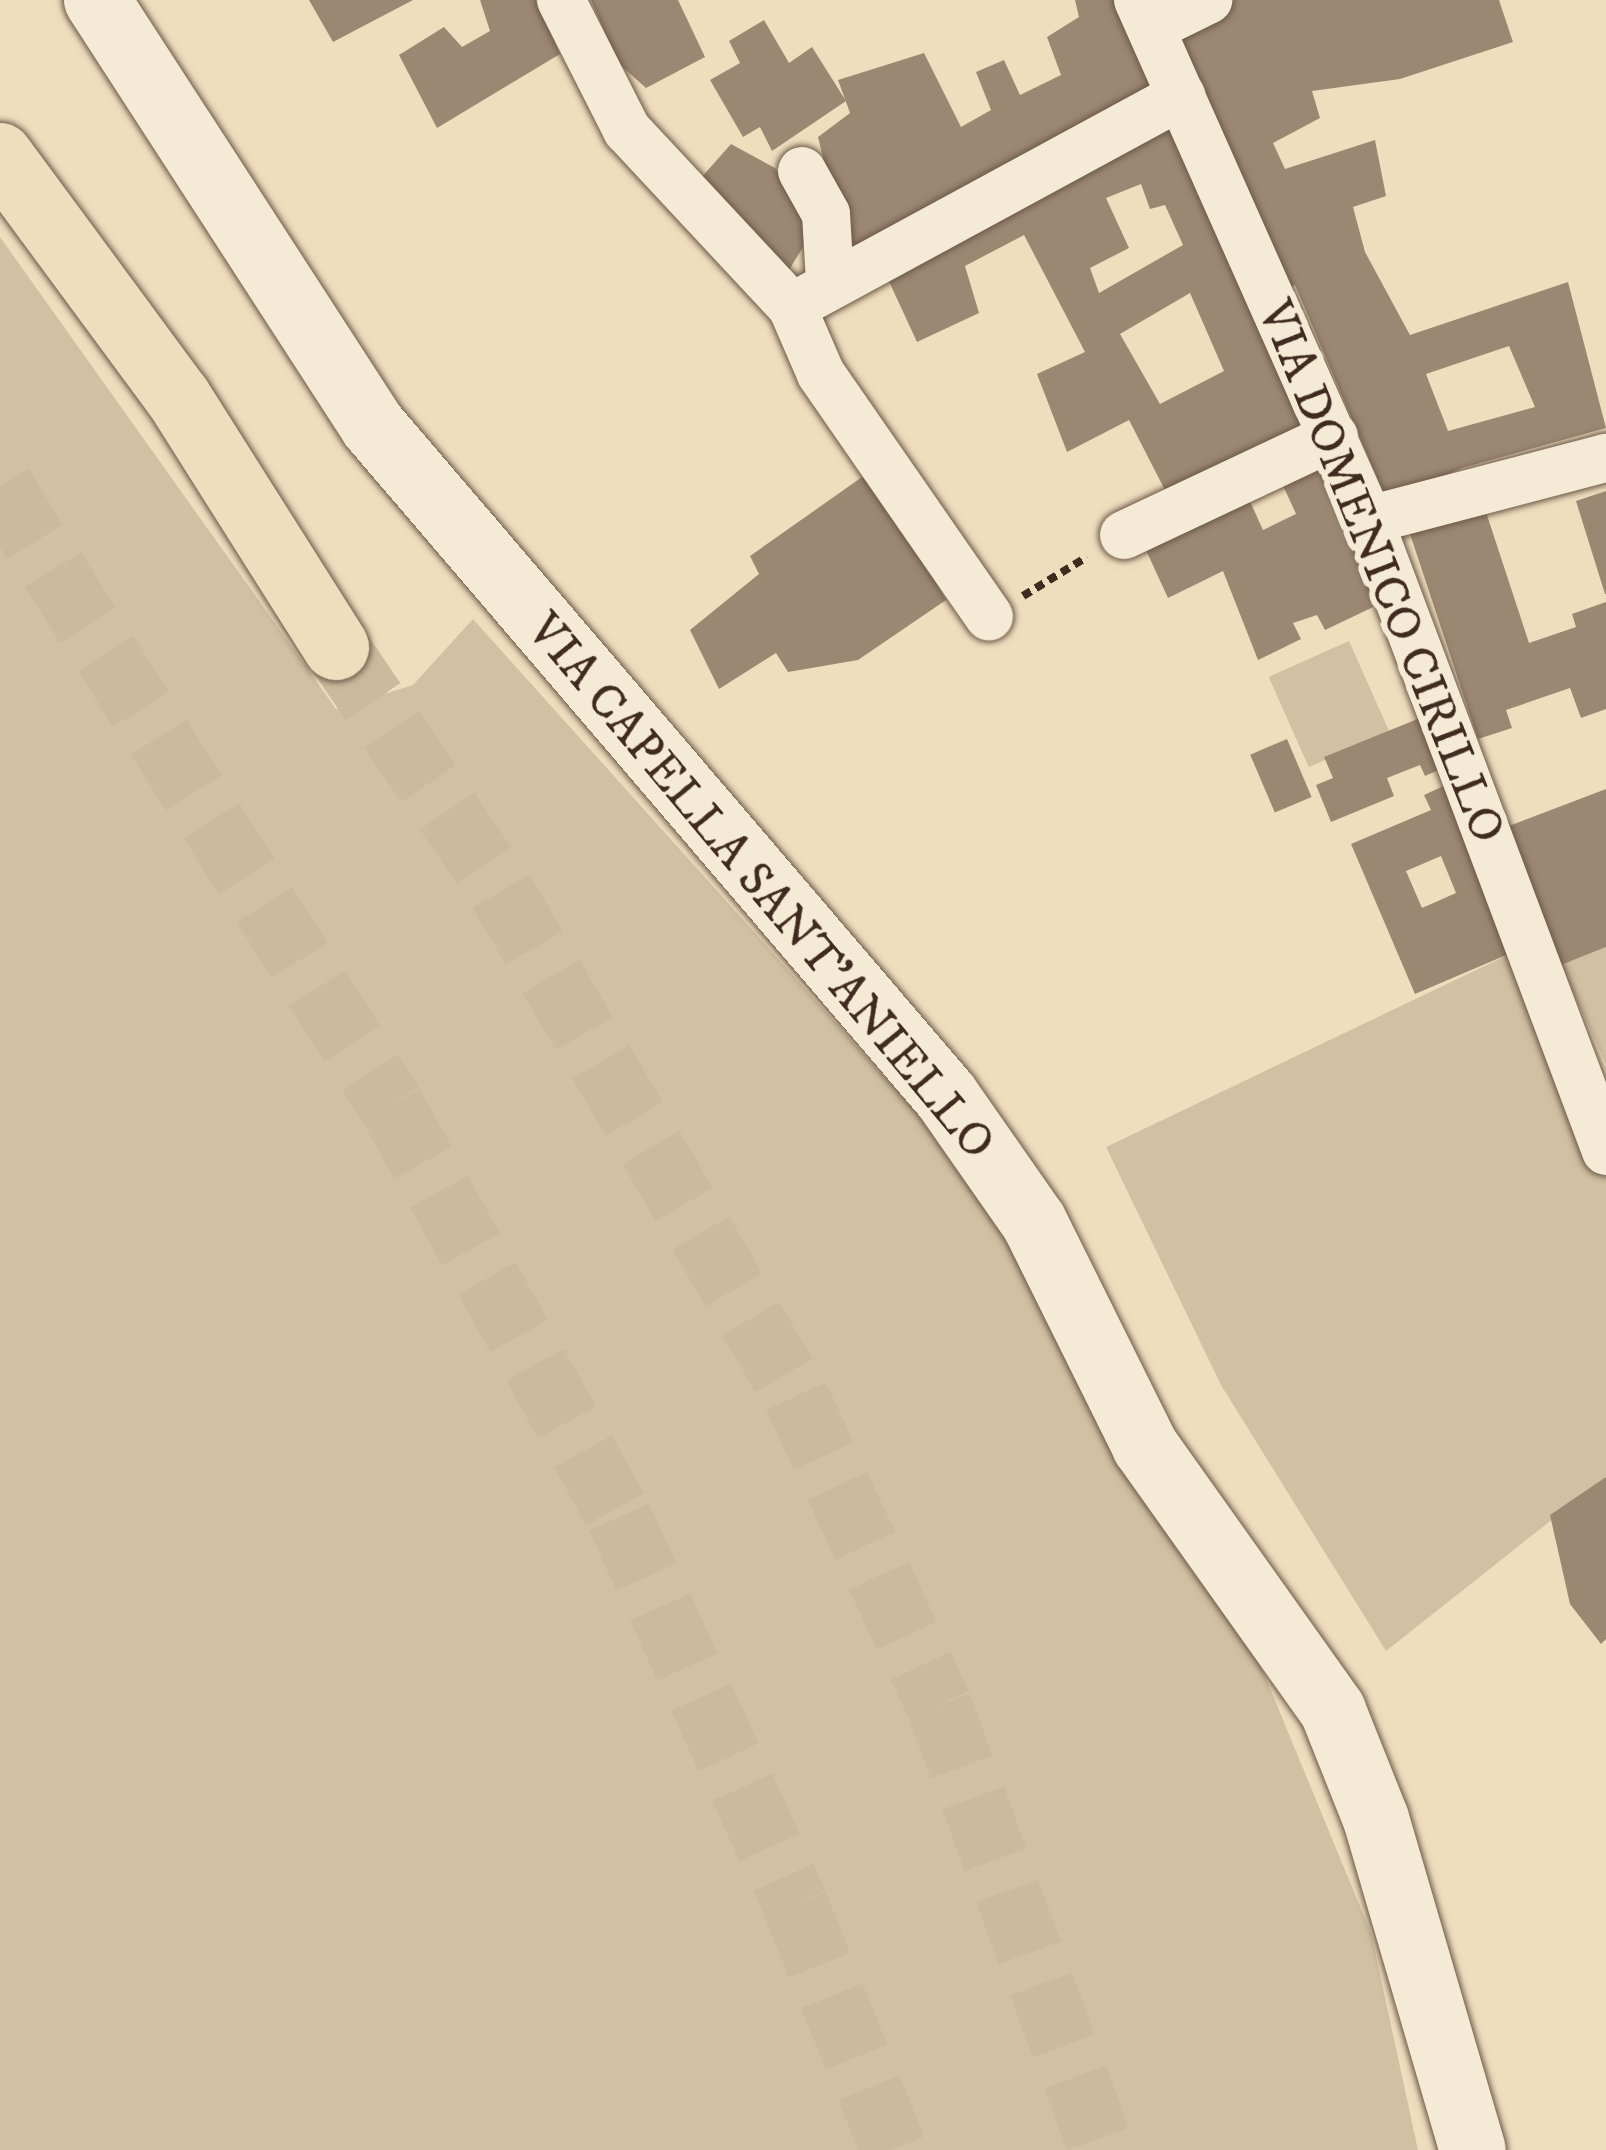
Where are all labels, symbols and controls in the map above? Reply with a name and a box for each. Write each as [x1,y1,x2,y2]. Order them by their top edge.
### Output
street label: VIA DOMENICO CIRILLO [1245,292,1515,852]
street label: VIA CAPELLA SANT'ANIELLO [514,602,1006,1172]

